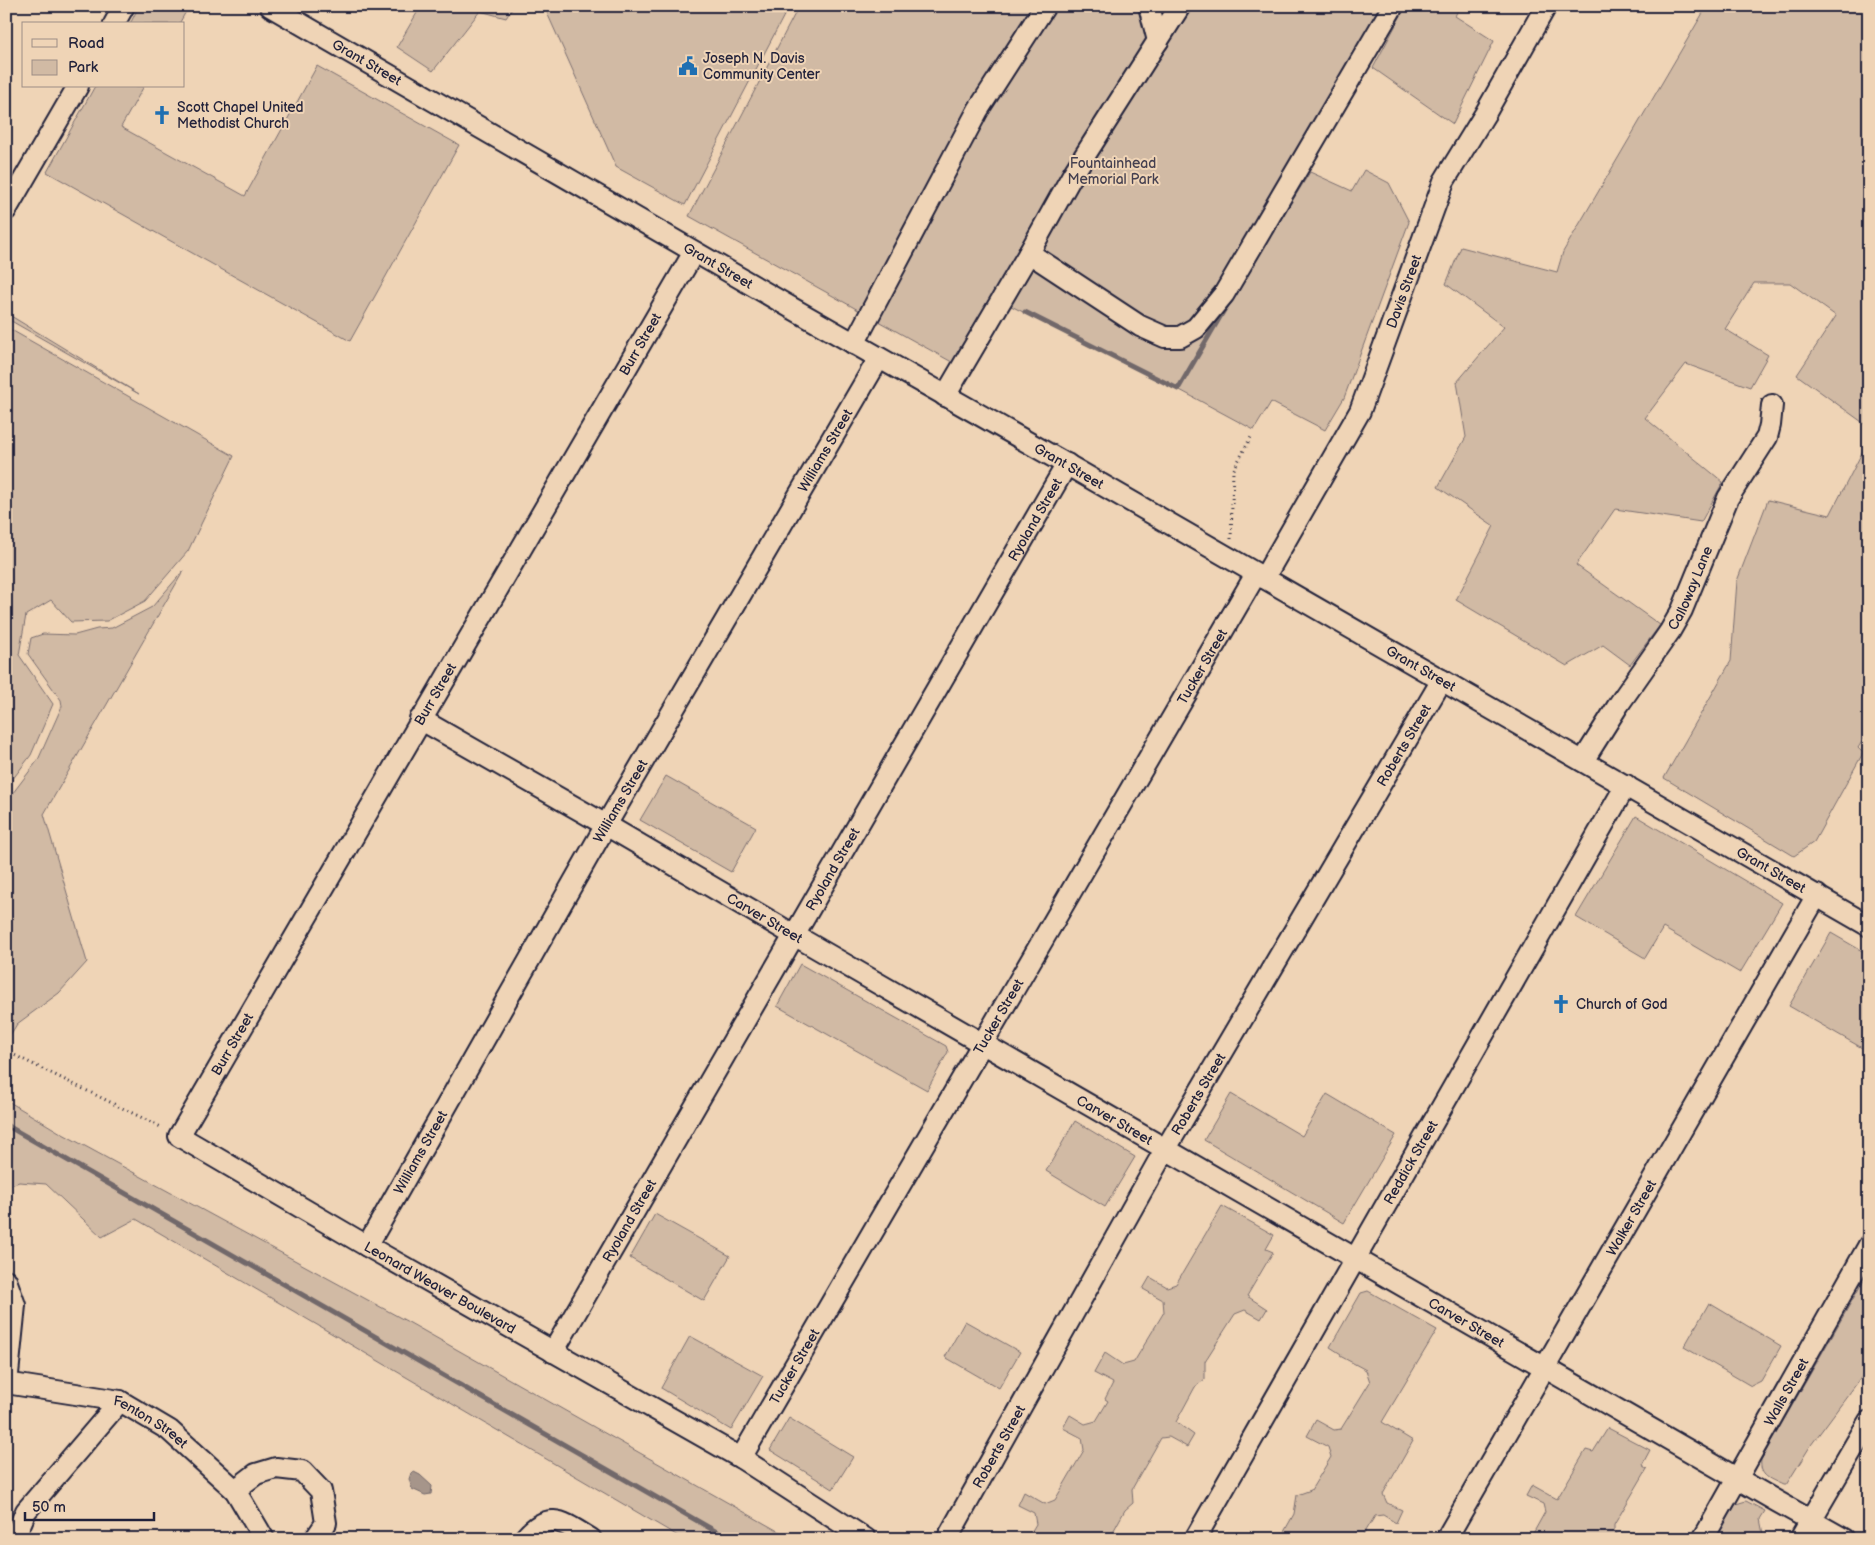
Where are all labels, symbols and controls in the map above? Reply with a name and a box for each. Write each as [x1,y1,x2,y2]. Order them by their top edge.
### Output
legend [22,22,185,88]
text: Road [68,34,104,53]
street label: Grant Street [329,36,405,90]
place label: Joseph N. Davis Community Center [703,50,821,83]
public building icon: Joseph N. Davis Community Center [677,55,699,77]
text: Park [68,58,99,77]
place label: Scott Chapel United Methodist Church [177,99,304,132]
church icon: Scott Chapel United Methodist Church [151,104,173,126]
park label: Fountainhead Memorial Park [1067,155,1159,188]
street label: Grant Street [680,239,756,293]
street label: Davis Street [1383,252,1426,331]
street label: Burr Street [616,309,666,379]
street label: Williams Street [795,405,857,495]
street label: Grant Street [1031,440,1107,493]
street label: Ryoland Street [1005,475,1066,564]
street label: Calloway Lane [1664,544,1716,633]
street label: Tucker Street [1174,625,1232,708]
street label: Grant Street [1383,642,1459,696]
street label: Burr Street [411,659,461,729]
street label: Roberts Street [1373,701,1435,789]
street label: Williams Street [590,756,652,846]
street label: Ryoland Street [802,824,864,914]
street label: Grant Street [1733,844,1809,897]
street label: Carver Street [724,890,806,947]
street label: Tucker Street [970,975,1028,1058]
church icon: Church of God [1550,993,1572,1015]
place label: Church of God [1576,996,1668,1013]
street label: Burr Street [208,1009,258,1079]
street label: Roberts Street [1168,1049,1230,1138]
street label: Carver Street [1073,1092,1156,1149]
street label: Williams Street [390,1107,452,1197]
street label: Reddick Street [1380,1117,1442,1207]
street label: Ryoland Street [599,1176,661,1265]
street label: Walker Street [1603,1176,1661,1259]
street label: Leonard Weaver Boulevard [361,1238,519,1338]
street label: Carver Street [1425,1294,1508,1352]
street label: Tucker Street [766,1325,824,1408]
street label: Walls Street [1761,1355,1813,1429]
street label: Fenton Street [112,1392,192,1452]
street label: Roberts Street [969,1402,1030,1491]
scale bar [25,1490,154,1522]
text: 50 m [32,1498,66,1517]

